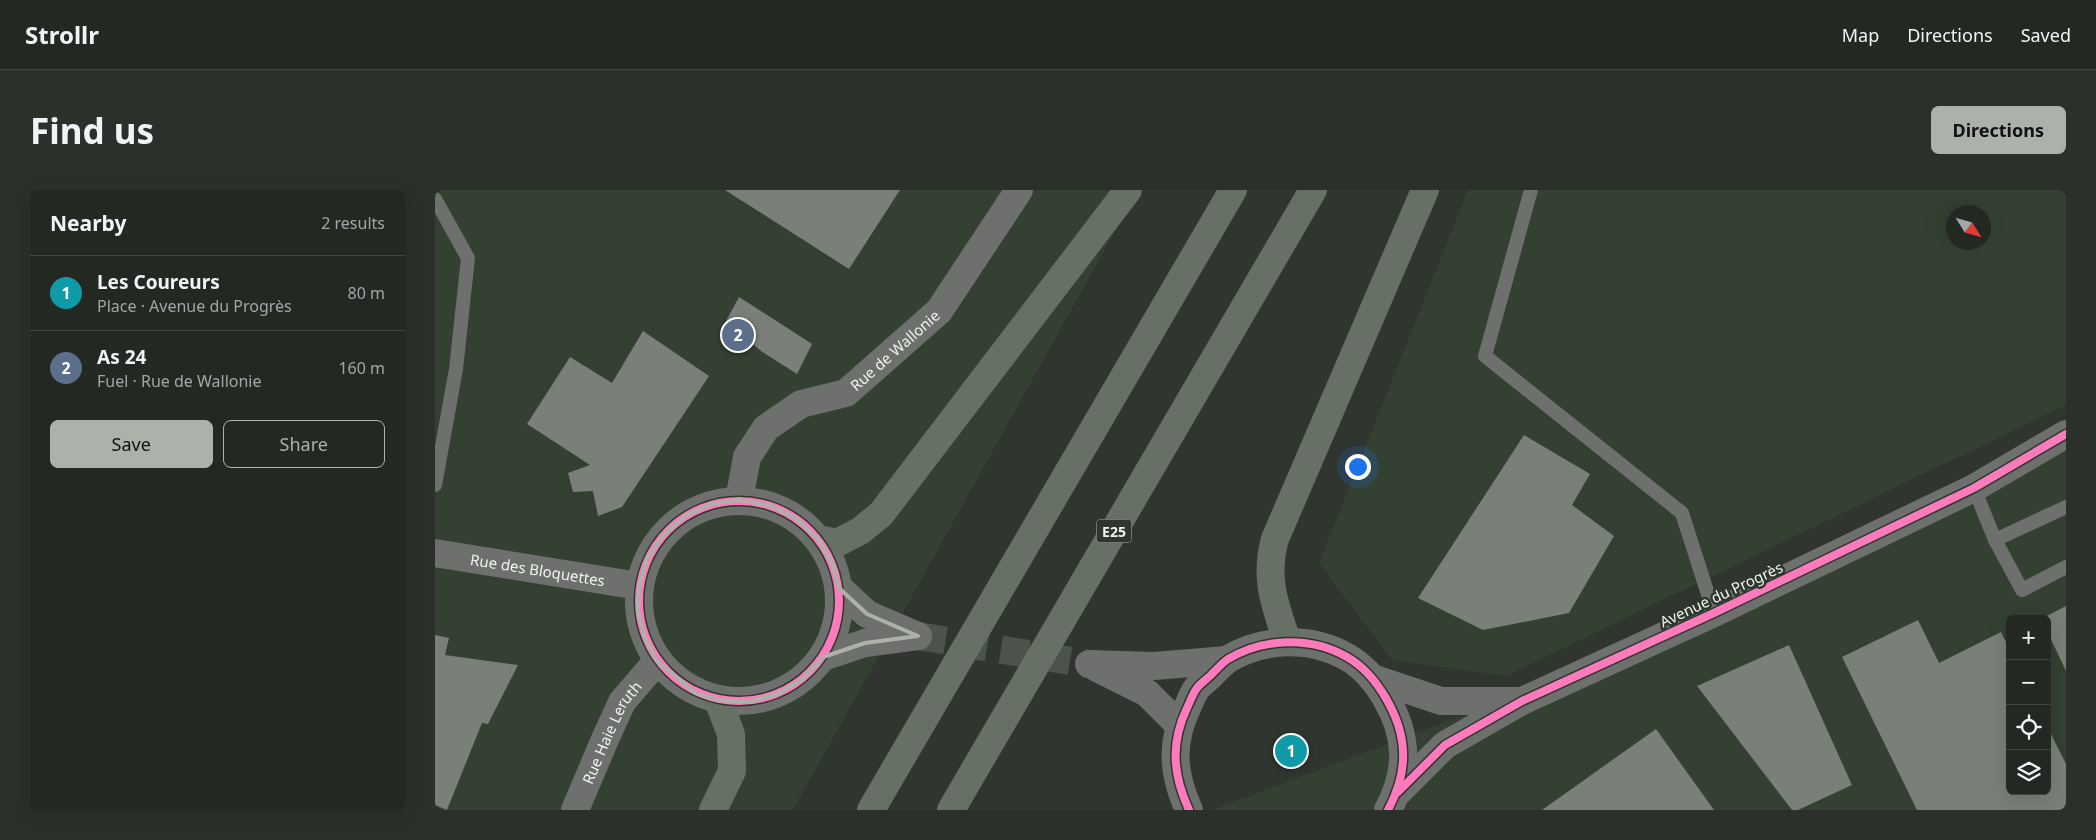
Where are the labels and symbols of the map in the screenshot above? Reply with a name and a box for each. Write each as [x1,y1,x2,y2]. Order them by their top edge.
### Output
north arrow [1946,205,1991,250]
street label: Rue de Wallonie [846,305,944,395]
pin: 2 [722,316,754,354]
your location [1345,454,1371,480]
road number: E25 [1097,520,1131,542]
street label: Rue des Bloquettes [469,549,606,590]
street label: Avenue du Progrès [1656,557,1786,631]
street label: Rue Haie Leruth [577,677,646,787]
pin: 1 [1275,732,1307,770]

